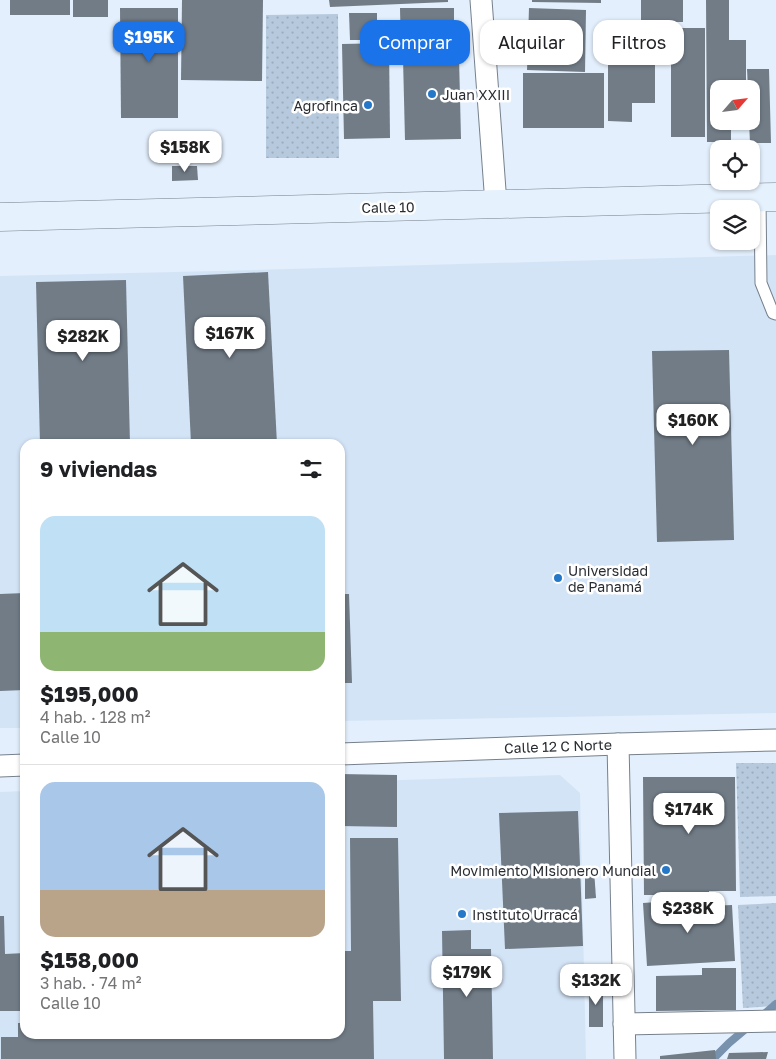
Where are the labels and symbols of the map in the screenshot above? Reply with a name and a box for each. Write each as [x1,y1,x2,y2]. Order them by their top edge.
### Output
pin: $195K [114,20,184,63]
north arrow [710,80,760,130]
place label: Juan XXIII [442,86,510,103]
marker: Juan XXIII [426,88,438,100]
place label: Agrofinca [294,97,358,114]
marker: Agrofinca [362,99,374,111]
pin: $158K [150,130,220,173]
street label: Calle 10 [361,198,415,216]
pin: $167K [195,316,265,359]
pin: $282K [48,320,118,362]
pin: $160K [658,404,728,446]
place label: Universidad de Panamá [568,562,648,595]
marker: Universidad de Panamá [552,572,564,584]
street label: Calle 12 C Norte [504,736,612,756]
pin: $174K [654,792,724,835]
place label: Movimiento MIsionero Mundial [450,862,656,879]
marker: Movimiento MIsionero Mundial [660,864,672,876]
pin: $238K [653,892,723,934]
place label: Instituto Urracá [472,906,578,923]
marker: Instituto Urracá [456,908,468,920]
pin: $179K [432,956,502,998]
pin: $132K [561,964,631,1006]

